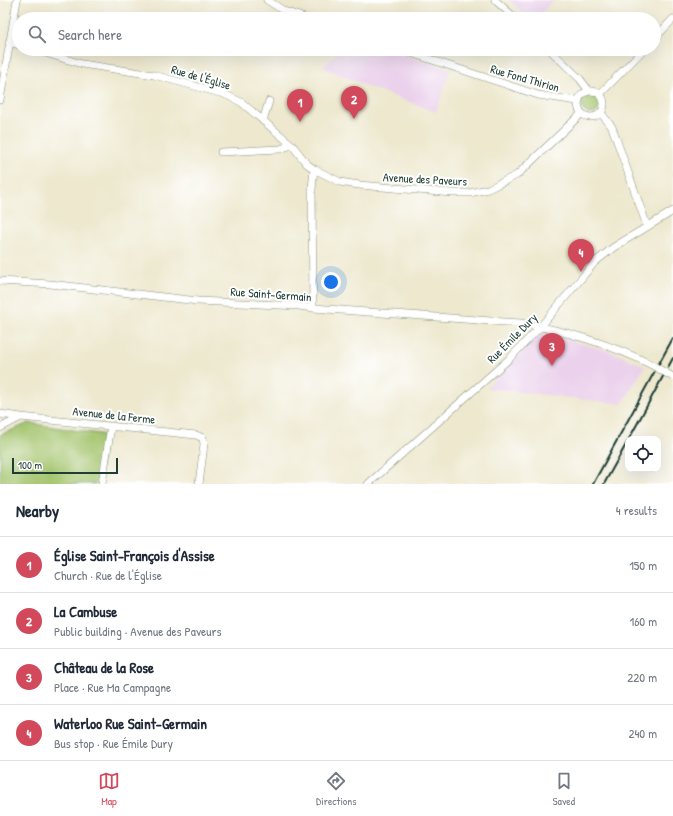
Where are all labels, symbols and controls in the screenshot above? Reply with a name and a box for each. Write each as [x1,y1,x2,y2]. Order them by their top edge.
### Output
search box [12,12,661,56]
icon: search [26,23,48,45]
text: Search here [58,24,122,45]
street label: Rue de l'Église [169,60,233,94]
street label: Rue Fond Thirion [489,60,561,96]
pin: 2 [341,86,367,119]
pin: 1 [287,89,313,122]
street label: Avenue des Paveurs [383,168,468,190]
pin: 4 [568,239,594,272]
your location [321,272,341,292]
street label: Rue Saint-Germain [230,283,312,305]
street label: Rue Émile Dury [483,309,541,367]
pin: 3 [539,333,565,366]
street label: Avenue de la Ferme [72,402,156,428]
map controls [625,436,661,472]
button: locate [625,436,661,472]
scale bar [12,456,118,475]
text: 100 m [18,458,42,472]
text: Nearby [16,499,59,522]
text: 4 results [616,501,657,519]
text: Église Saint-François d'Assise [54,545,215,566]
text: 1 [27,556,31,574]
text: 150 m [629,556,657,574]
text: Church · Rue de l'Église [54,566,162,584]
text: La Cambuse [54,601,117,622]
text: 2 [26,612,32,630]
text: 160 m [629,612,657,630]
text: Public building · Avenue des Paveurs [54,622,222,640]
text: Château de la Rose [54,657,154,678]
text: 3 [26,668,32,686]
text: 220 m [627,668,657,686]
text: Place · Rue Ma Campagne [54,678,171,696]
text: Waterloo Rue Saint-Germain [54,713,207,734]
text: 4 [27,724,31,742]
text: 240 m [628,724,657,742]
text: Bus stop · Rue Émile Dury [54,734,173,752]
tab: Map [98,770,120,808]
tab: Directions [316,770,357,808]
tab: Saved [553,770,575,808]

